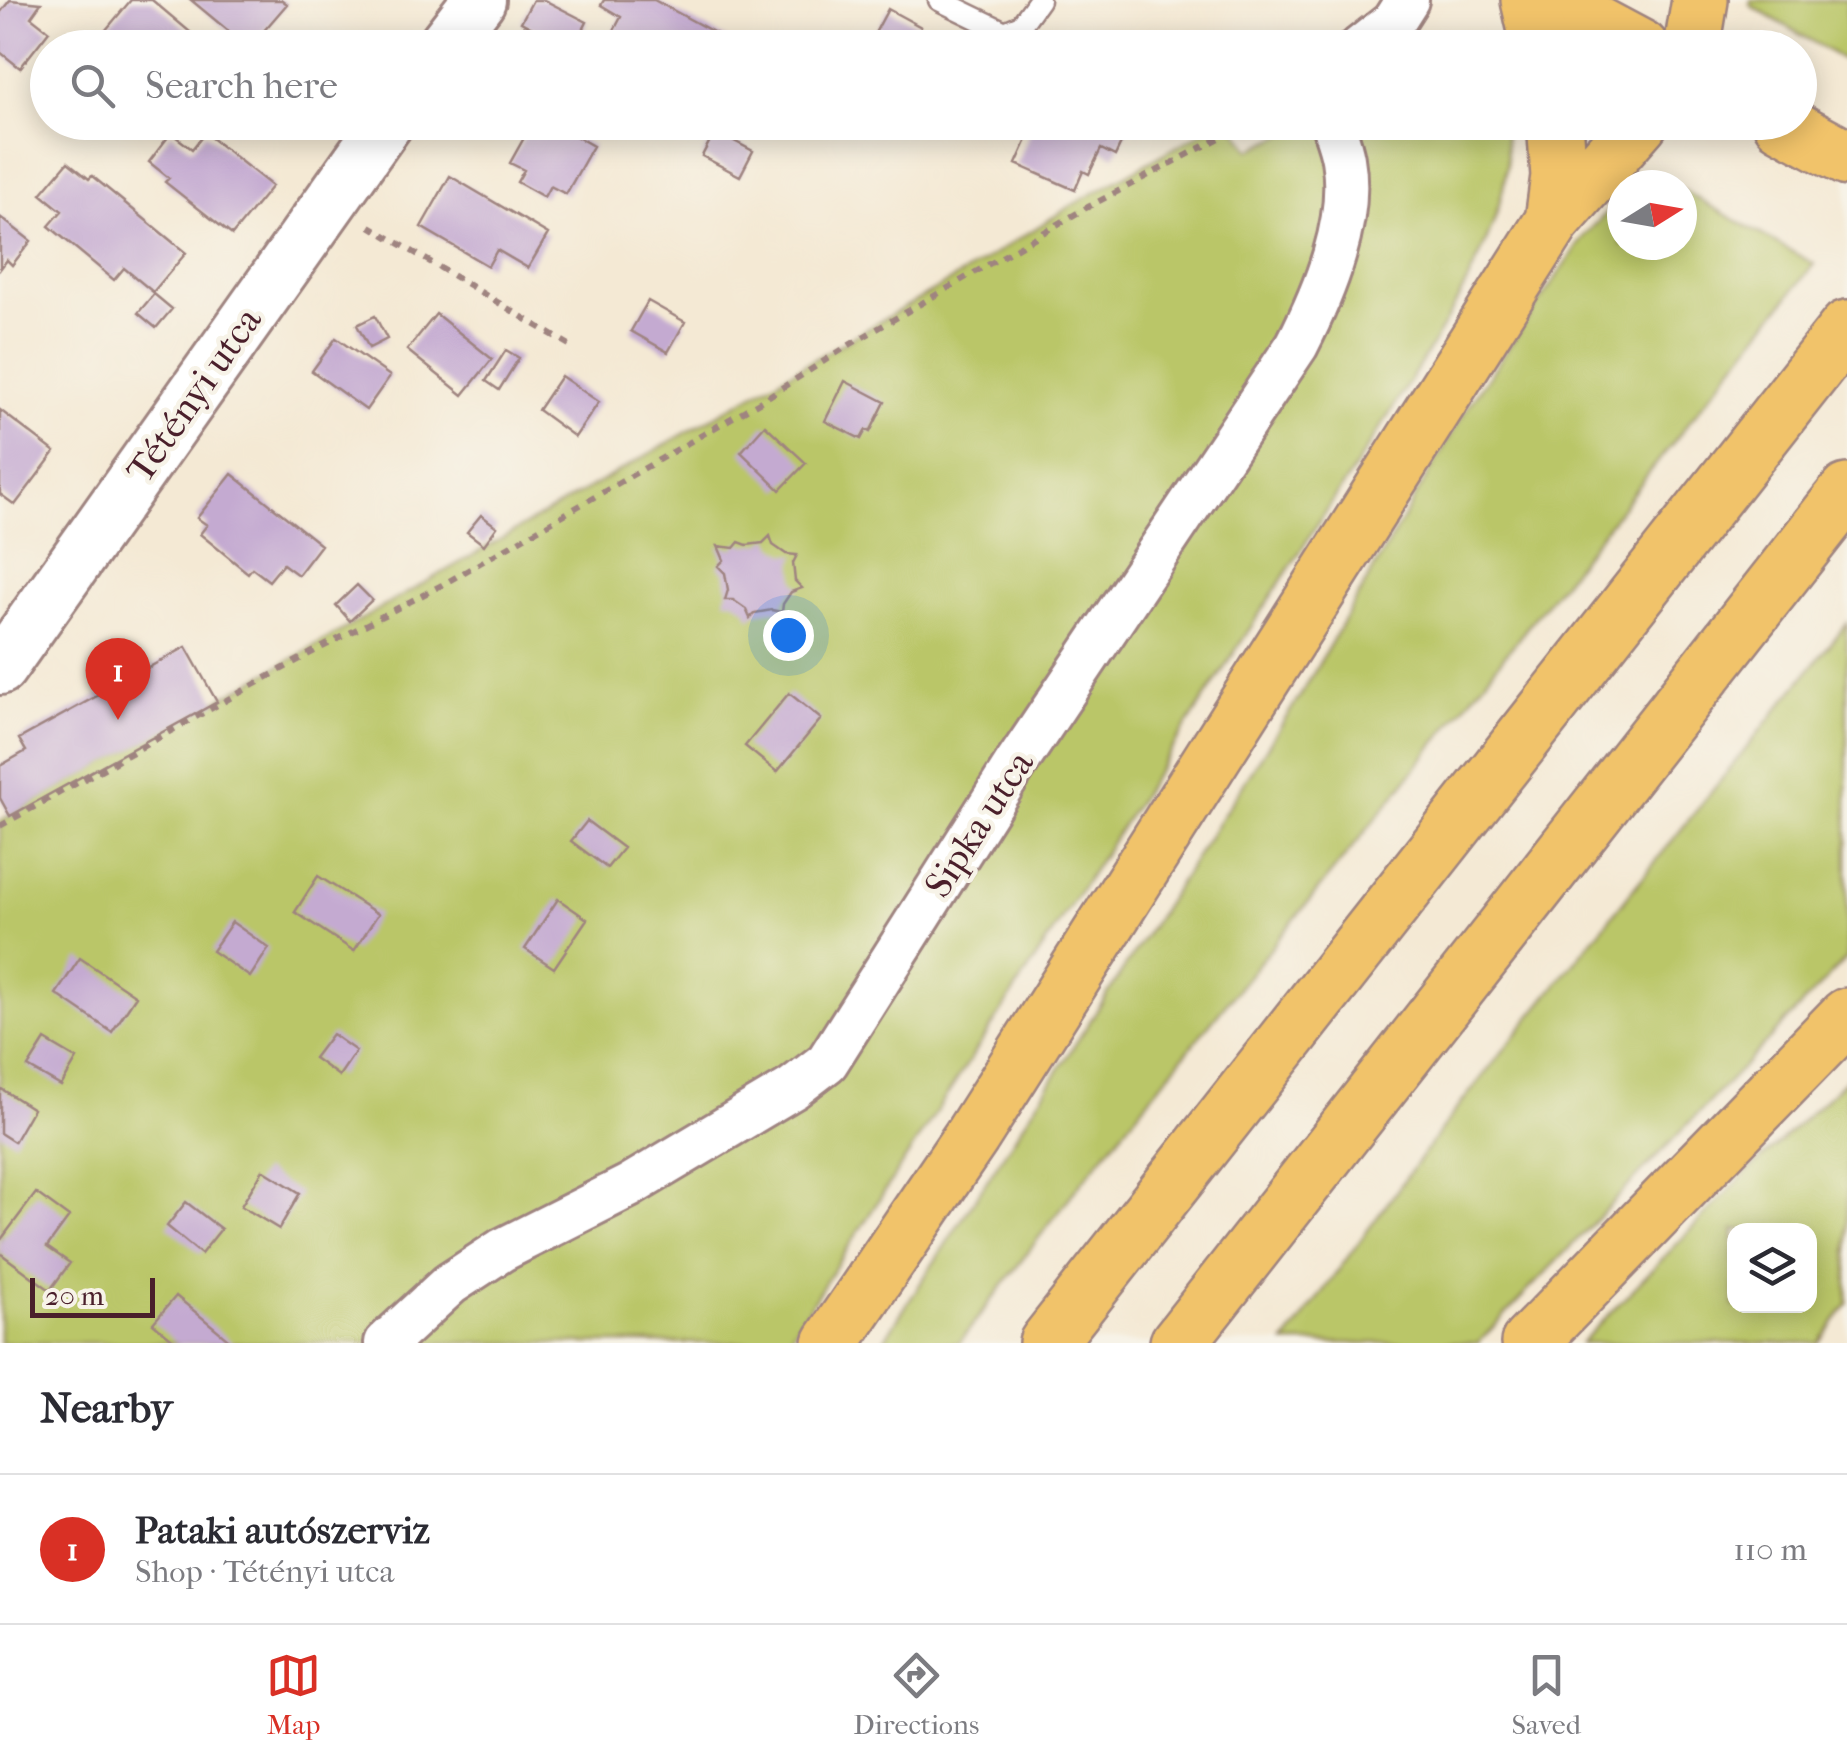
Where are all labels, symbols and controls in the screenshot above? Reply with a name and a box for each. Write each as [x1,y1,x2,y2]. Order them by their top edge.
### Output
search box [30,30,1817,140]
icon: search [65,58,120,113]
text: Search here [145,63,338,108]
north arrow [1607,170,1697,260]
street label: Tétényi utca [117,299,271,491]
your location [763,610,814,661]
pin: 1 [86,638,150,720]
street label: Sipka utca [915,742,1043,906]
map controls [1727,1223,1817,1313]
button: layers [1727,1223,1817,1313]
scale bar [30,1273,155,1318]
text: 20 m [45,1279,104,1312]
text: Nearby [40,1384,172,1433]
text: Pataki autószerviz [135,1508,430,1553]
text: 1 [67,1531,78,1568]
text: 110 m [1733,1531,1807,1568]
text: Shop · Tétényi utca [135,1553,394,1590]
tab: Map [266,1648,321,1741]
tab: Directions [853,1648,979,1741]
tab: Saved [1511,1648,1581,1741]

